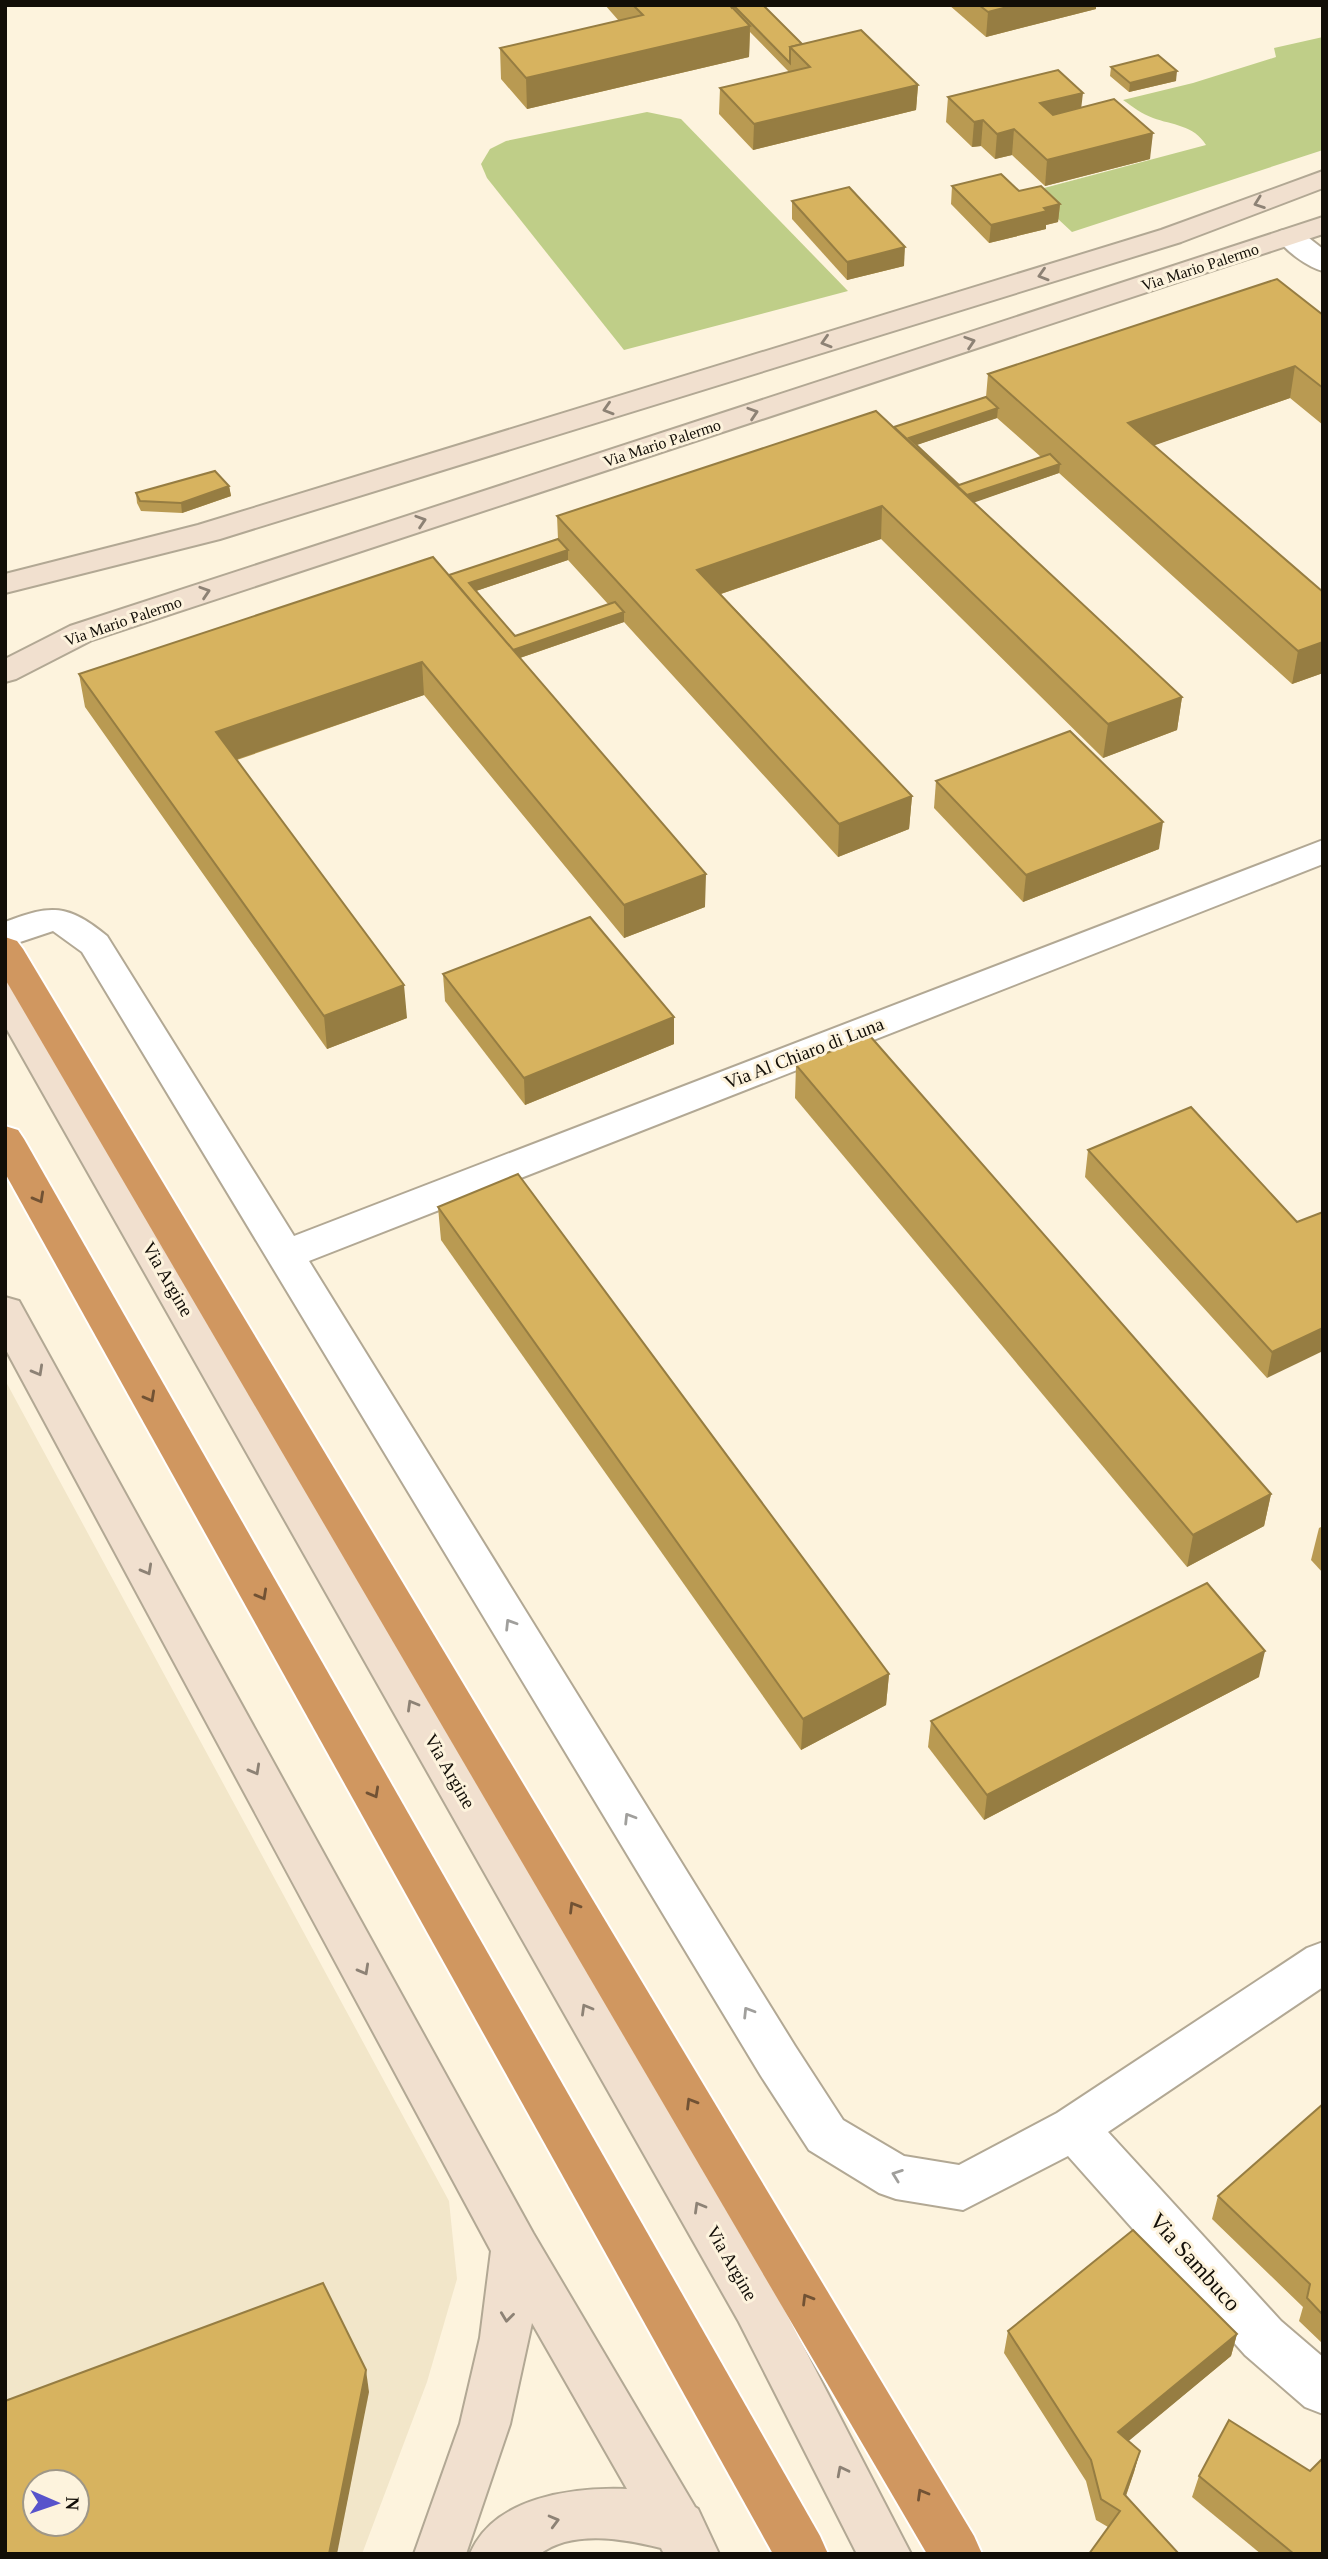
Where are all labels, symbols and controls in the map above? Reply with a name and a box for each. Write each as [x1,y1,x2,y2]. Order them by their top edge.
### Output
one-way arrow [1253,195,1265,209]
street label: Via Mario Palermo [1139,240,1261,294]
one-way arrow [1037,267,1050,281]
one-way arrow [820,333,832,348]
one-way arrow [963,336,975,350]
one-way arrow [603,400,615,415]
one-way arrow [747,406,759,421]
street label: Via Mario Palermo [601,416,723,470]
one-way arrow [414,515,426,530]
one-way arrow [198,586,210,600]
street label: Via Mario Palermo [62,593,184,649]
street label: Via Al Chiaro di Luna [721,1013,887,1093]
one-way arrow [31,1191,44,1204]
street label: Via Argine [138,1238,198,1320]
one-way arrow [30,1363,43,1376]
one-way arrow [142,1389,155,1402]
one-way arrow [138,1563,152,1576]
one-way arrow [254,1588,267,1600]
one-way arrow [505,1619,518,1632]
one-way arrow [408,1700,421,1713]
street label: Via Argine [420,1730,480,1812]
one-way arrow [247,1763,260,1776]
one-way arrow [366,1786,379,1798]
one-way arrow [624,1813,637,1826]
one-way arrow [570,1902,583,1915]
one-way arrow [356,1963,369,1975]
one-way arrow [581,2004,594,2016]
one-way arrow [743,2006,756,2019]
one-way arrow [686,2097,699,2110]
one-way arrow [891,2169,903,2183]
one-way arrow [694,2201,707,2214]
street label: Via Sambuco [1144,2208,1246,2316]
street label: Via Argine [702,2222,762,2304]
one-way arrow [802,2293,815,2306]
one-way arrow [500,2311,515,2323]
one-way arrow [837,2466,850,2479]
north arrow [21,2468,91,2538]
one-way arrow [917,2489,930,2502]
text: N [62,2496,83,2511]
one-way arrow [548,2515,560,2529]

